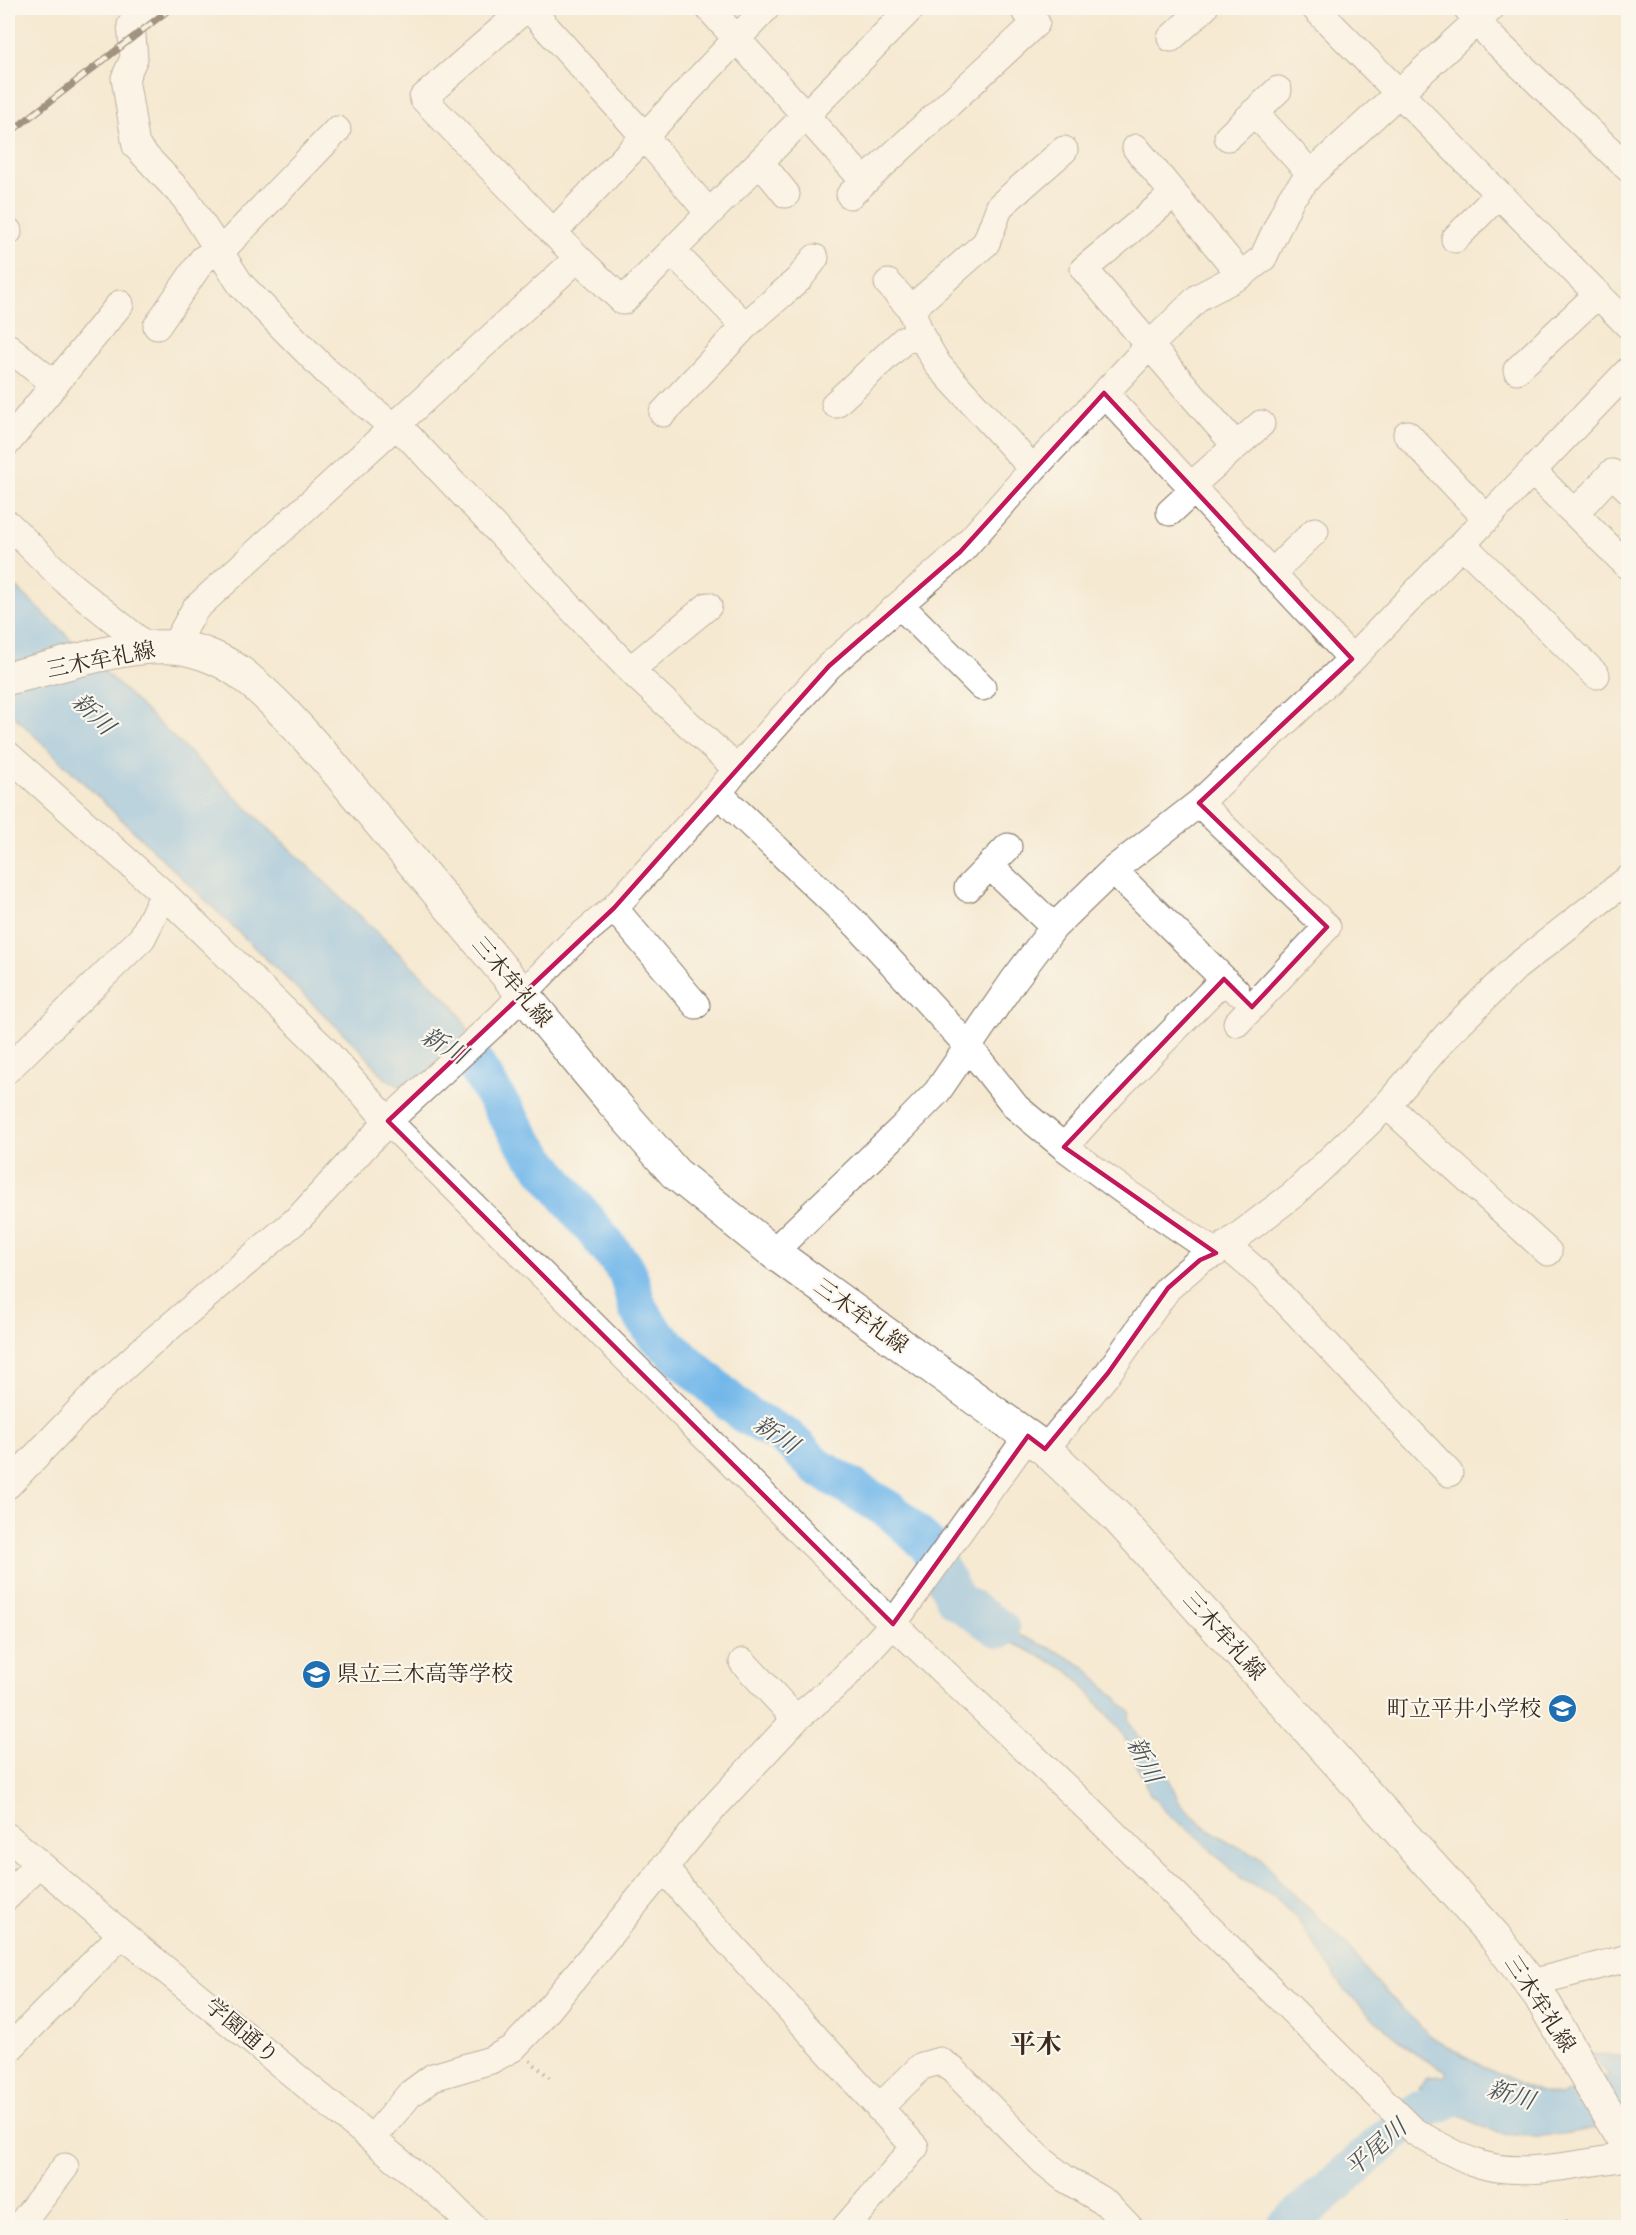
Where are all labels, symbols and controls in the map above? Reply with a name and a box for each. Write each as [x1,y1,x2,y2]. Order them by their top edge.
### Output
street label: 三木牟礼線 [44,636,158,684]
water label: 新川 [65,686,123,744]
street label: 三木牟礼線 [466,931,558,1033]
water label: 新川 [415,1021,475,1073]
street label: 三木牟礼線 [808,1272,914,1360]
water label: 新川 [747,1409,807,1463]
street label: 三木牟礼線 [1177,1586,1271,1686]
school or university icon: 県立三木高等学校 [300,1658,332,1690]
place label: 県立三木高等学校 [337,1660,513,1688]
school or university icon: 町立平井小学校 [1546,1693,1578,1725]
place label: 町立平井小学校 [1387,1695,1541,1723]
water label: 新川 [1119,1732,1170,1791]
street label: 三木牟礼線 [1498,1950,1582,2058]
street label: 学園通り [199,1992,285,2070]
district label: 平木 [1010,2029,1062,2061]
water label: 新川 [1484,2073,1541,2118]
water label: 平尾川 [1339,2111,1416,2183]

